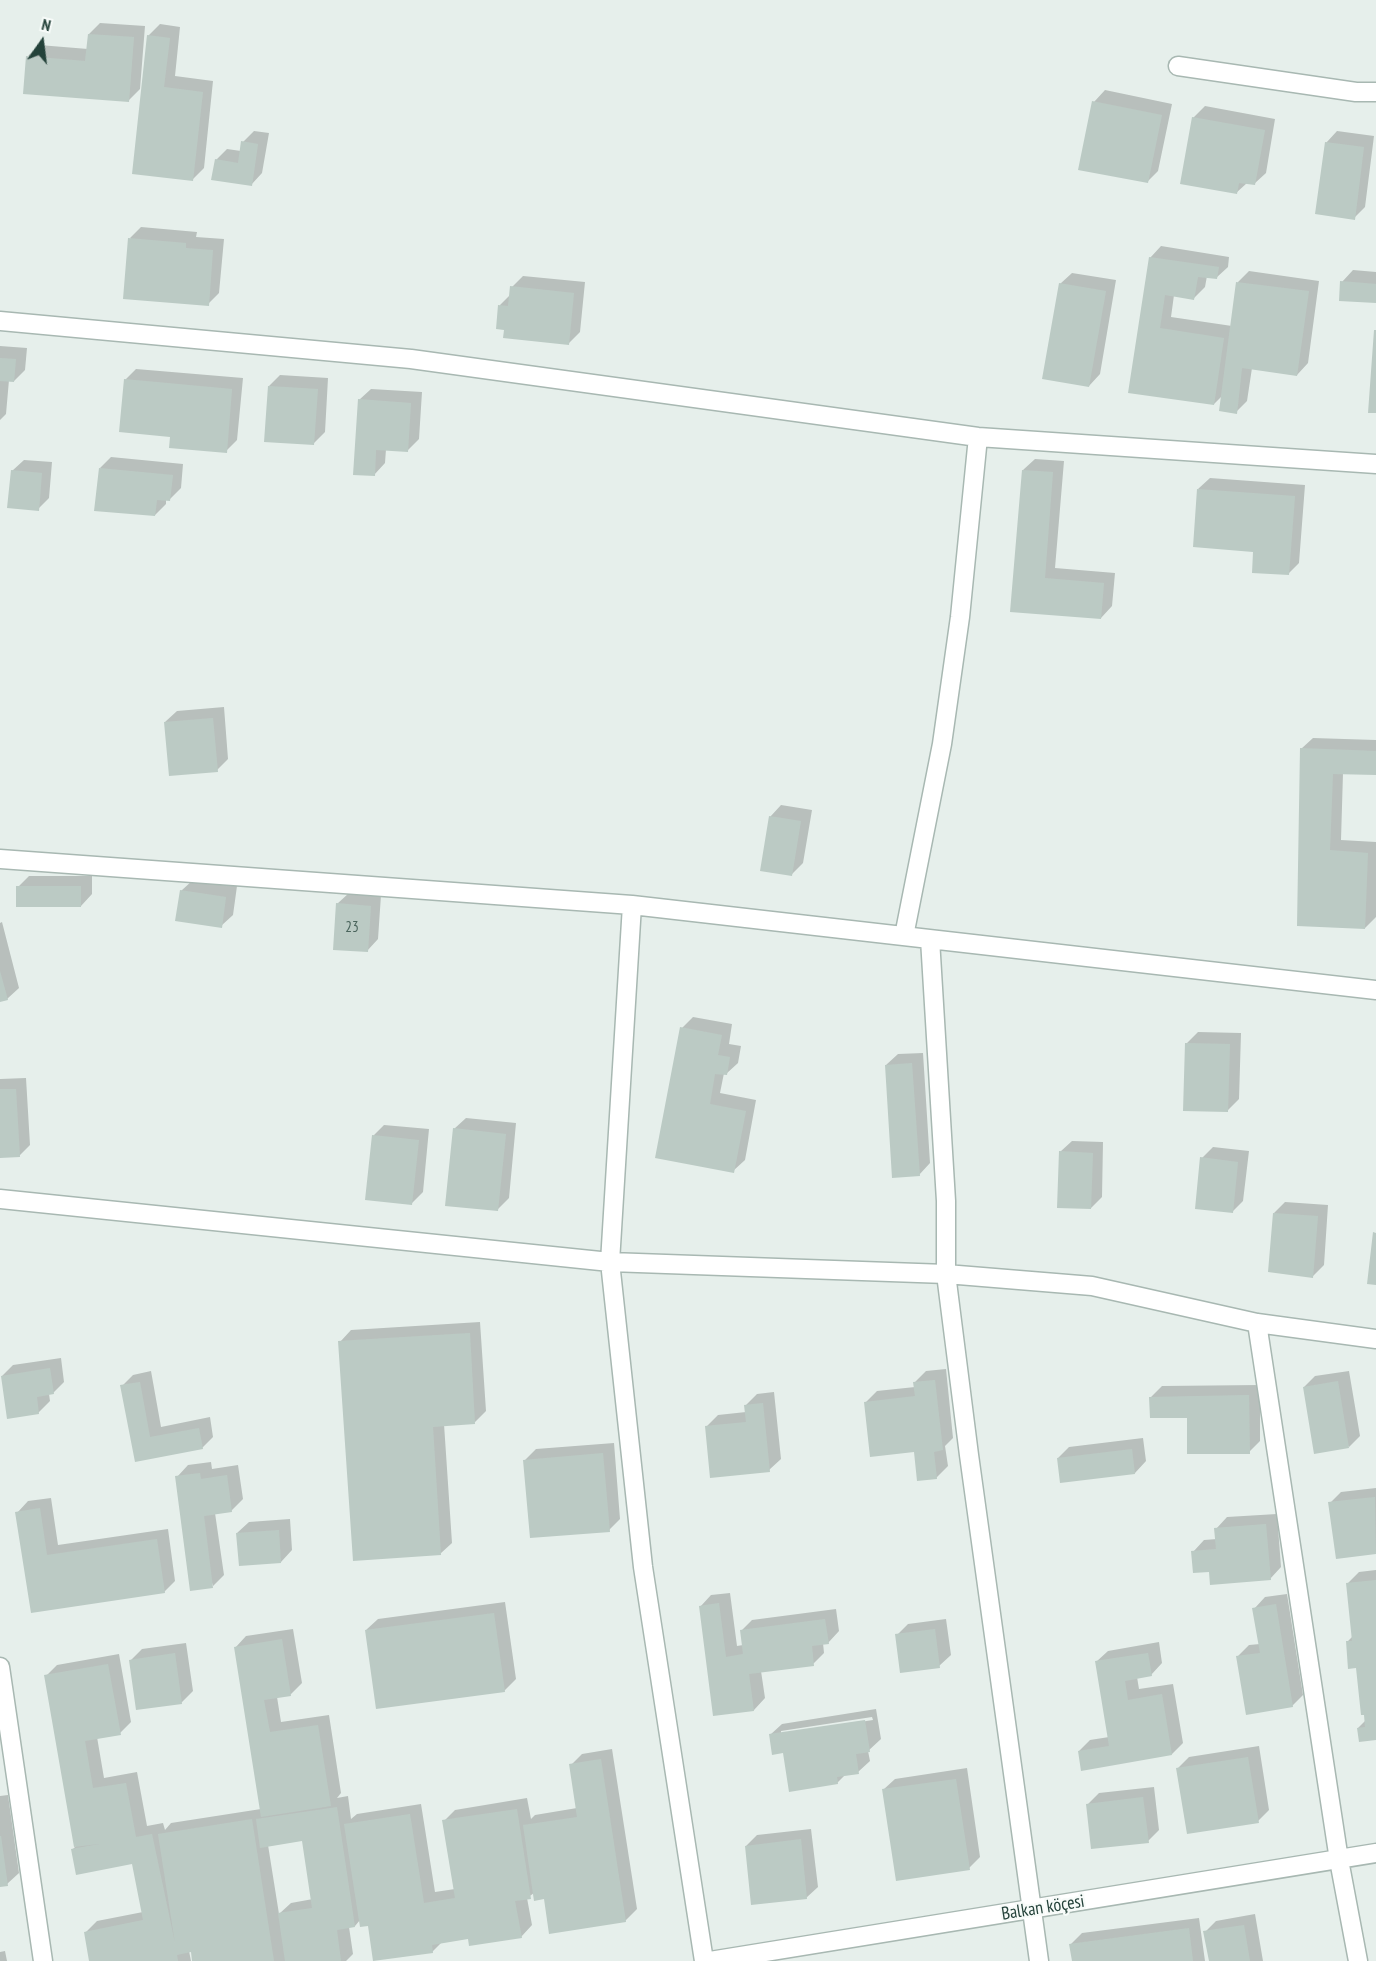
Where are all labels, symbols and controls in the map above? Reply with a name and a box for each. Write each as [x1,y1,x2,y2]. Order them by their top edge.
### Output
north arrow [12,12,72,72]
text: N [40,14,53,35]
house number: 23 [345,919,359,937]
street label: Balkan köçesi [1000,1891,1086,1925]

